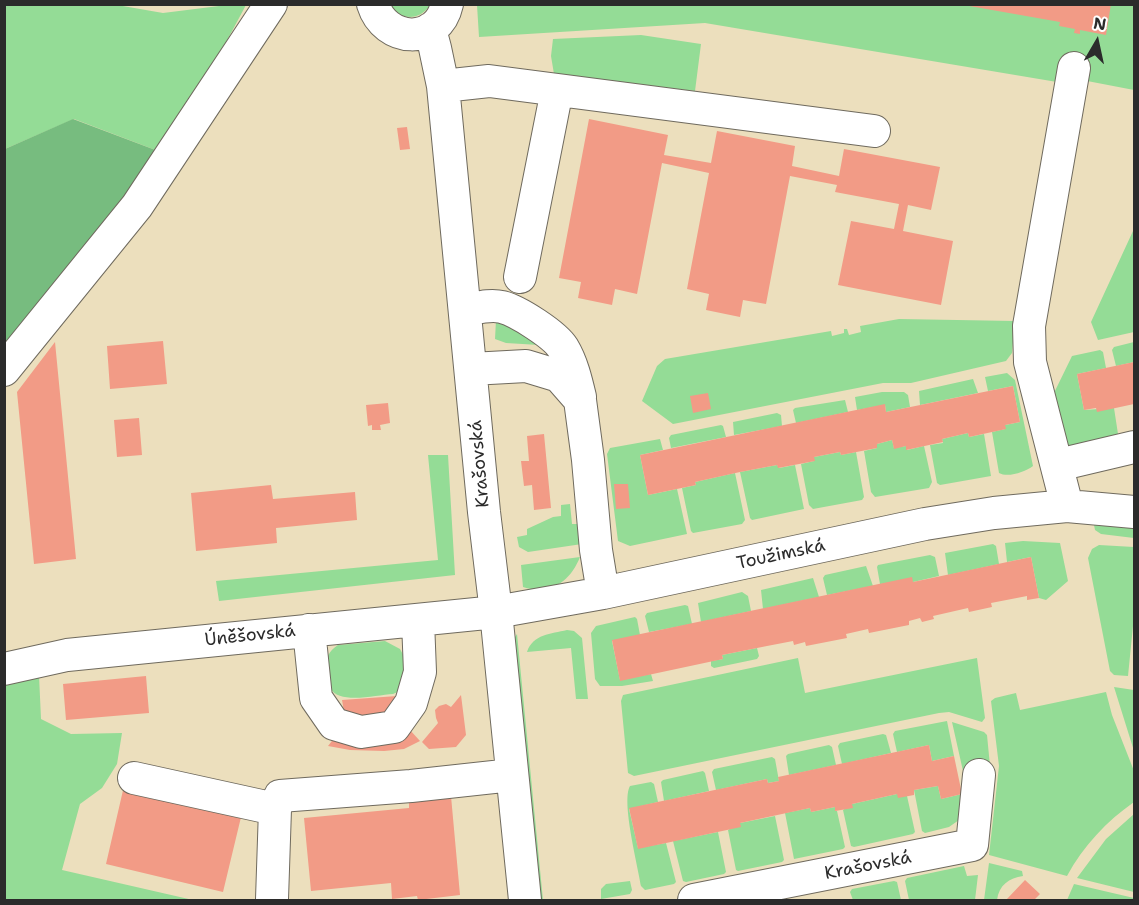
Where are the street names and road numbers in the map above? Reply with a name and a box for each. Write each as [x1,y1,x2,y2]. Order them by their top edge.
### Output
street label: Krašovská [465,419,495,509]
street label: Toužimská [735,535,827,575]
street label: Úněšovská [204,620,296,652]
street label: Krašovská [823,847,913,885]

